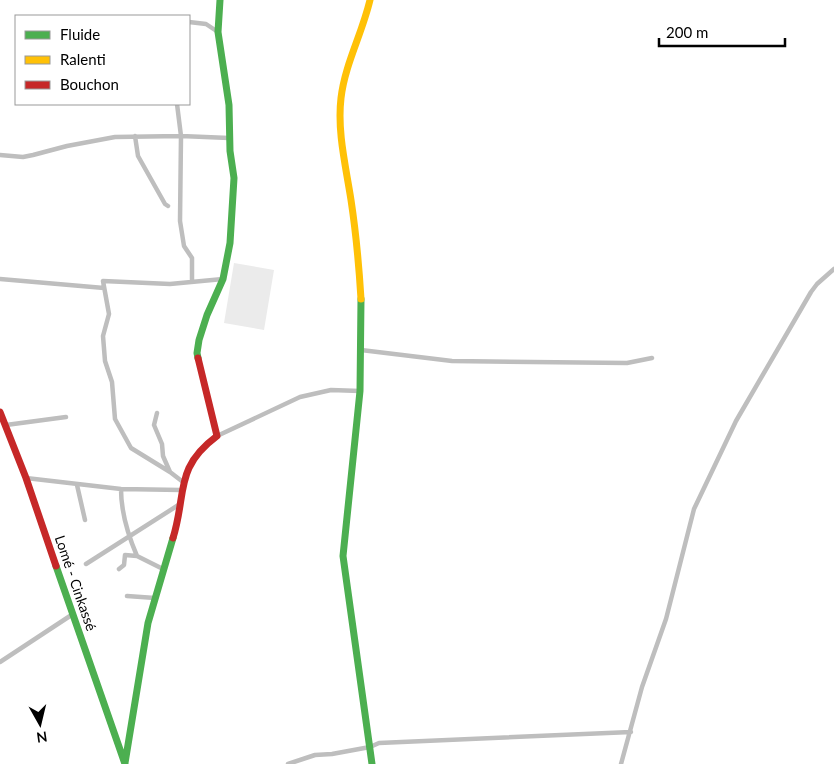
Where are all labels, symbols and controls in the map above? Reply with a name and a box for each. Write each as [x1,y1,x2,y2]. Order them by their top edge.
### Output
legend [15,15,190,105]
scale bar [659,15,785,47]
text: 200 m [666,23,708,41]
text: Fluide [60,25,100,43]
text: Ralenti [60,50,106,68]
text: Bouchon [60,75,119,93]
street label: Lomé - Cinkassé [52,533,100,633]
north arrow [15,699,65,749]
text: N [35,728,48,747]

